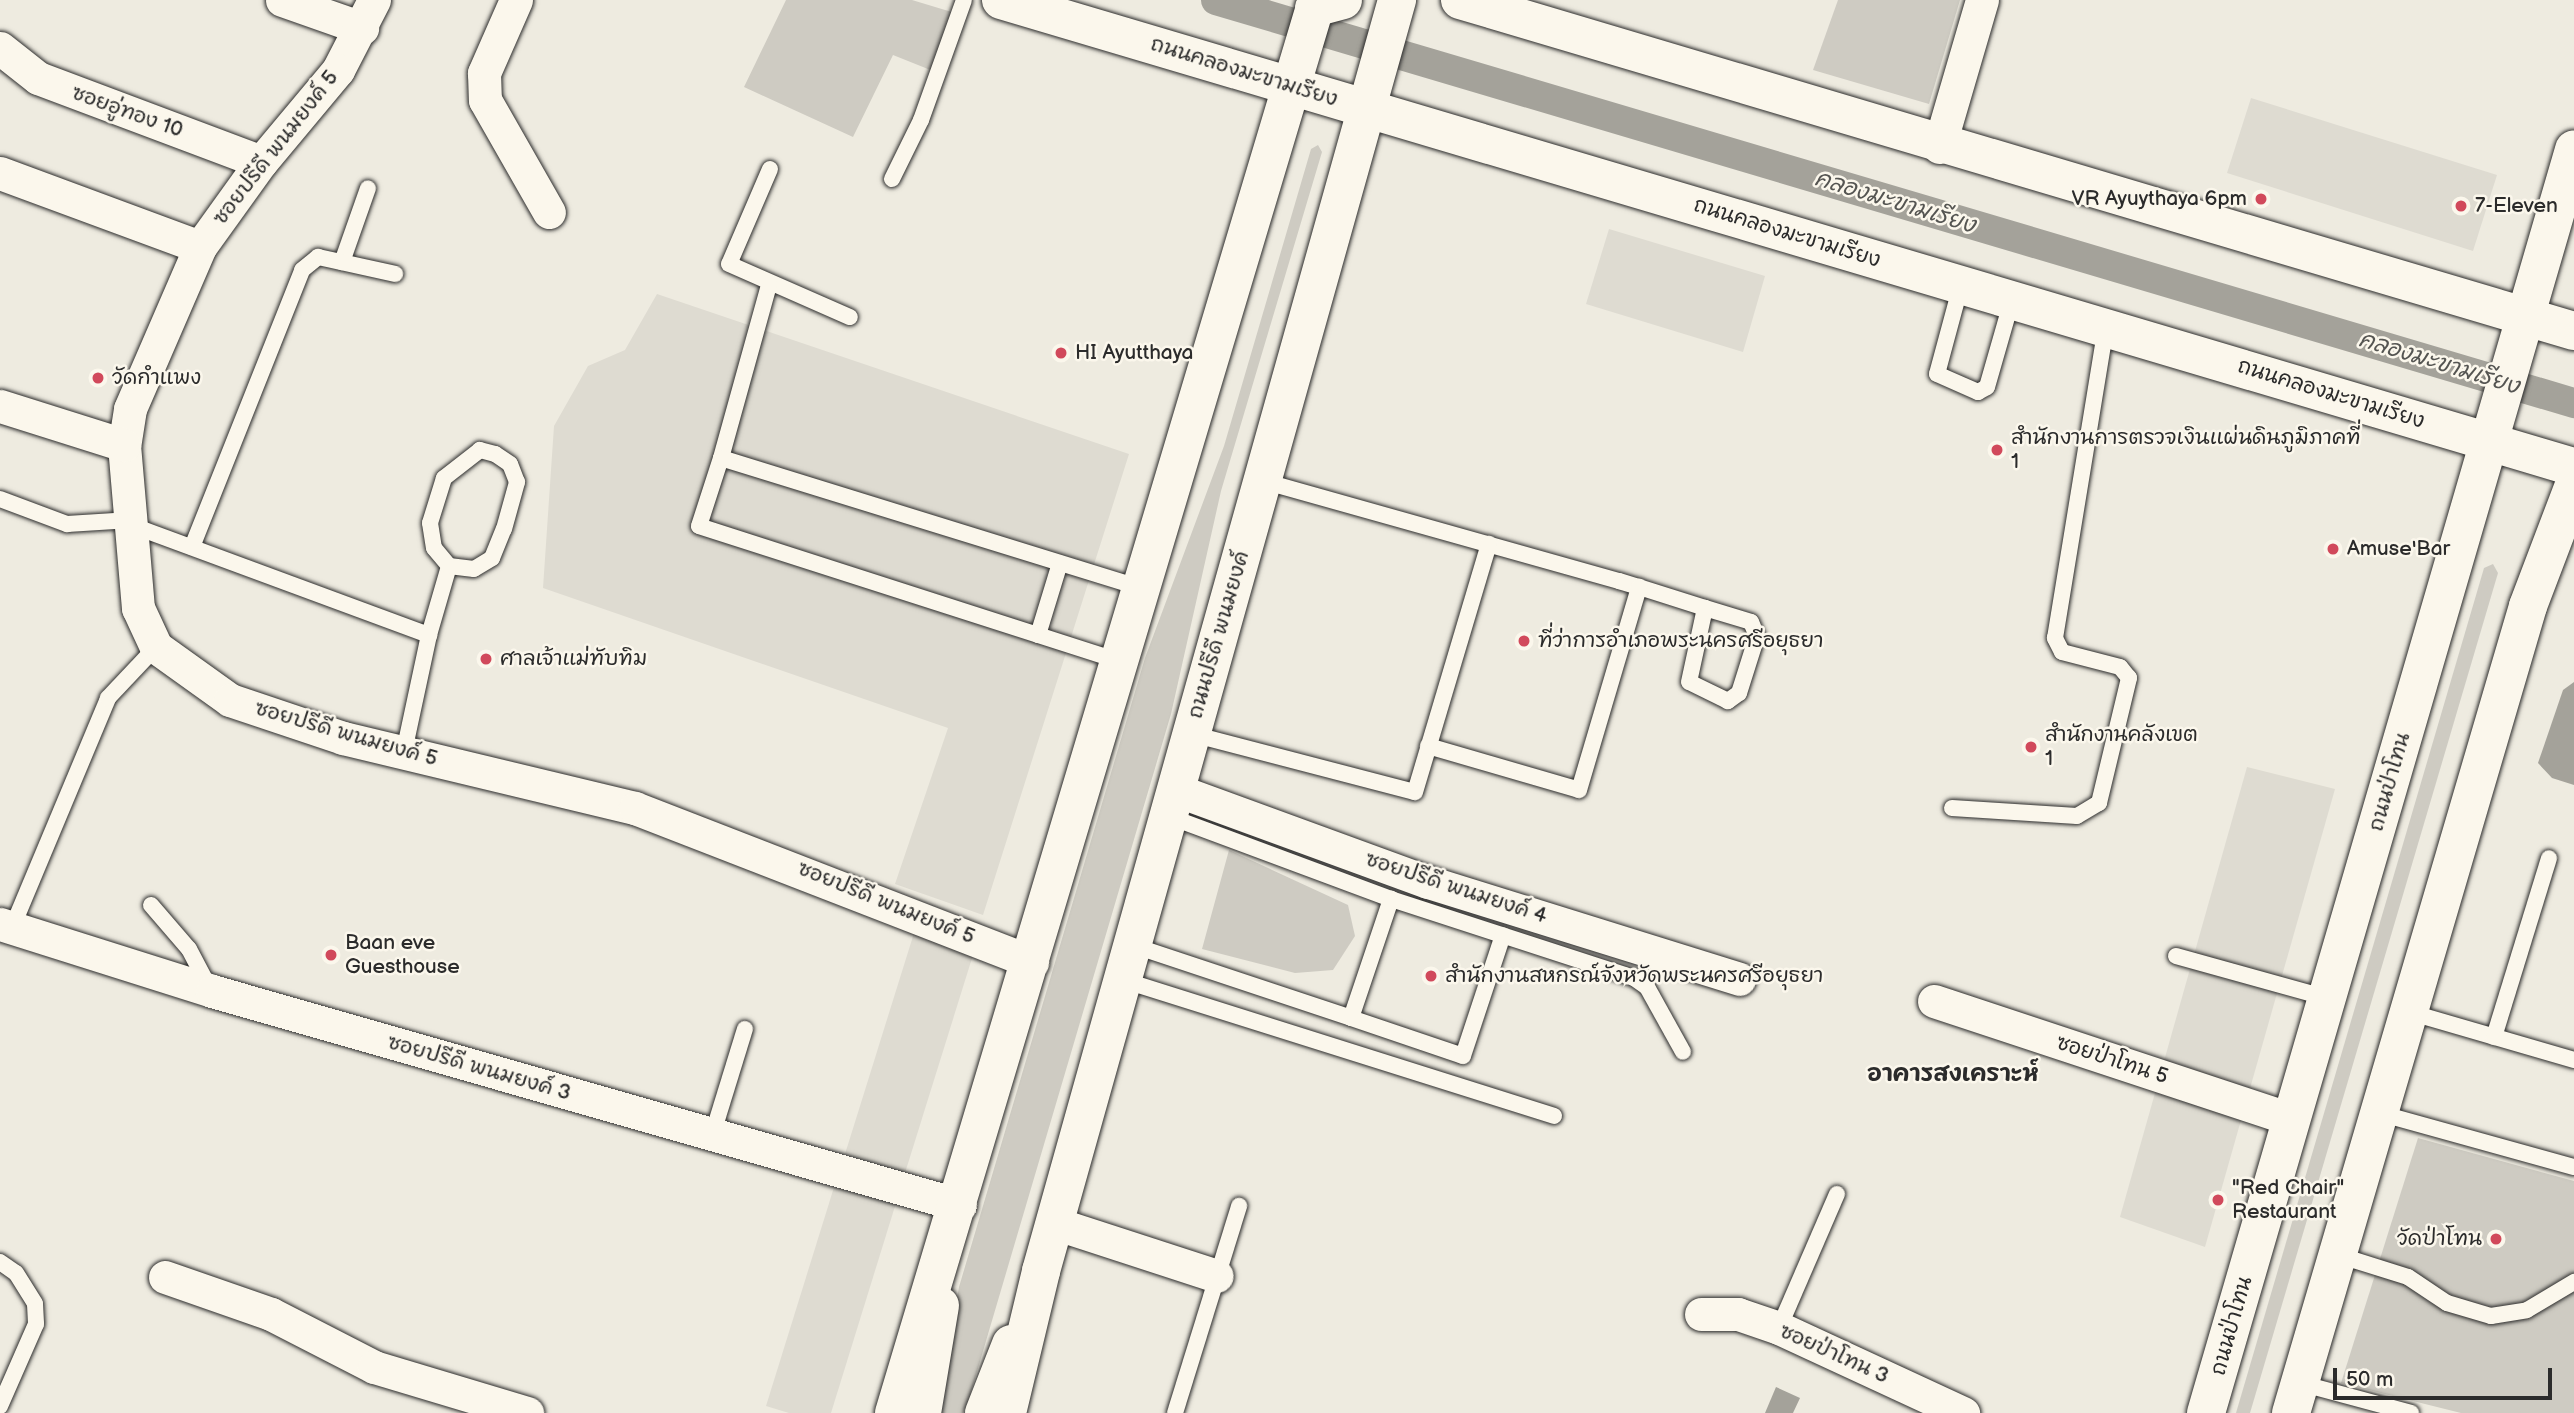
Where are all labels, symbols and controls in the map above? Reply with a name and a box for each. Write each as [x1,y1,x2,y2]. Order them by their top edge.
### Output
street label: ถนนคลองมะขามเรียง [1147,32,1341,112]
street label: ซอยปรีดี พนมยงค์ 5 [208,66,344,230]
street label: ซอยอู่ทอง 10 [68,80,186,144]
water label: คลองมะขามเรียง [1812,165,1978,239]
place label: VR Ayuythaya 6pm [2071,186,2247,212]
marker: VR Ayuythaya 6pm [2253,191,2269,207]
street label: ถนนคลองมะขามเรียง [1690,193,1884,273]
place label: 7-Eleven [2475,193,2558,219]
marker: 7-Eleven [2453,198,2469,214]
water label: คลองมะขามเรียง [2356,326,2522,400]
place label: HI Ayutthaya [1075,340,1193,366]
marker: HI Ayutthaya [1053,345,1069,361]
street label: ถนนคลองมะขามเรียง [2234,354,2428,434]
place label: วัดกำแพง [112,365,201,391]
marker: วัดกำแพง [90,370,106,386]
place label: สำนักงานการตรวจเงินแผ่นดินภูมิภาคที่ 1 [2011,425,2361,475]
marker: สำนักงานการตรวจเงินแผ่นดินภูมิภาคที่ 1 [1989,442,2005,458]
place label: Amuse'Bar [2347,536,2450,562]
marker: Amuse'Bar [2325,541,2341,557]
street label: ถนนปรีดี พนมยงค์ [1183,548,1255,722]
place label: ที่ว่าการอำเภอพระนครศรีอยุธยา [1538,628,1823,654]
marker: ที่ว่าการอำเภอพระนครศรีอยุธยา [1516,633,1532,649]
place label: ศาลเจ้าแม่ทับทิม [500,646,647,672]
marker: ศาลเจ้าแม่ทับทิม [478,651,494,667]
street label: ซอยปรีดี พนมยงค์ 5 [252,696,440,772]
place label: สำนักงานคลังเขต 1 [2045,722,2198,772]
street label: ถนนป่าโทน [2364,730,2416,834]
marker: สำนักงานคลังเขต 1 [2023,739,2039,755]
street label: ซอยปรีดี พนมยงค์ 4 [1362,847,1550,929]
street label: ซอยปรีดี พนมยงค์ 5 [794,856,978,950]
place label: Baan eve Guesthouse [345,930,460,980]
marker: Baan eve Guesthouse [323,947,339,963]
place label: สํานักงานสหกรณ์จังหวัดพระนครศรีอยุธยา [1445,963,1823,989]
marker: สํานักงานสหกรณ์จังหวัดพระนครศรีอยุธยา [1423,968,1439,984]
street label: ซอยปรีดี พนมยงค์ 3 [384,1030,574,1106]
street label: ซอยป่าโทน 5 [2053,1030,2171,1090]
district label: อาคารสงเคราะห์ [1867,1060,2039,1088]
place label: "Red Chair" Restaurant [2232,1175,2344,1225]
marker: "Red Chair" Restaurant [2210,1192,2226,1208]
place label: วัดป่าโทน [2397,1226,2482,1252]
marker: วัดป่าโทน [2488,1231,2504,1247]
street label: ถนนป่าโทน [2206,1274,2258,1378]
street label: ซอยป่าโทน 3 [1775,1319,1893,1389]
scale bar [2336,1354,2555,1398]
text: 50 m [2346,1367,2393,1392]

